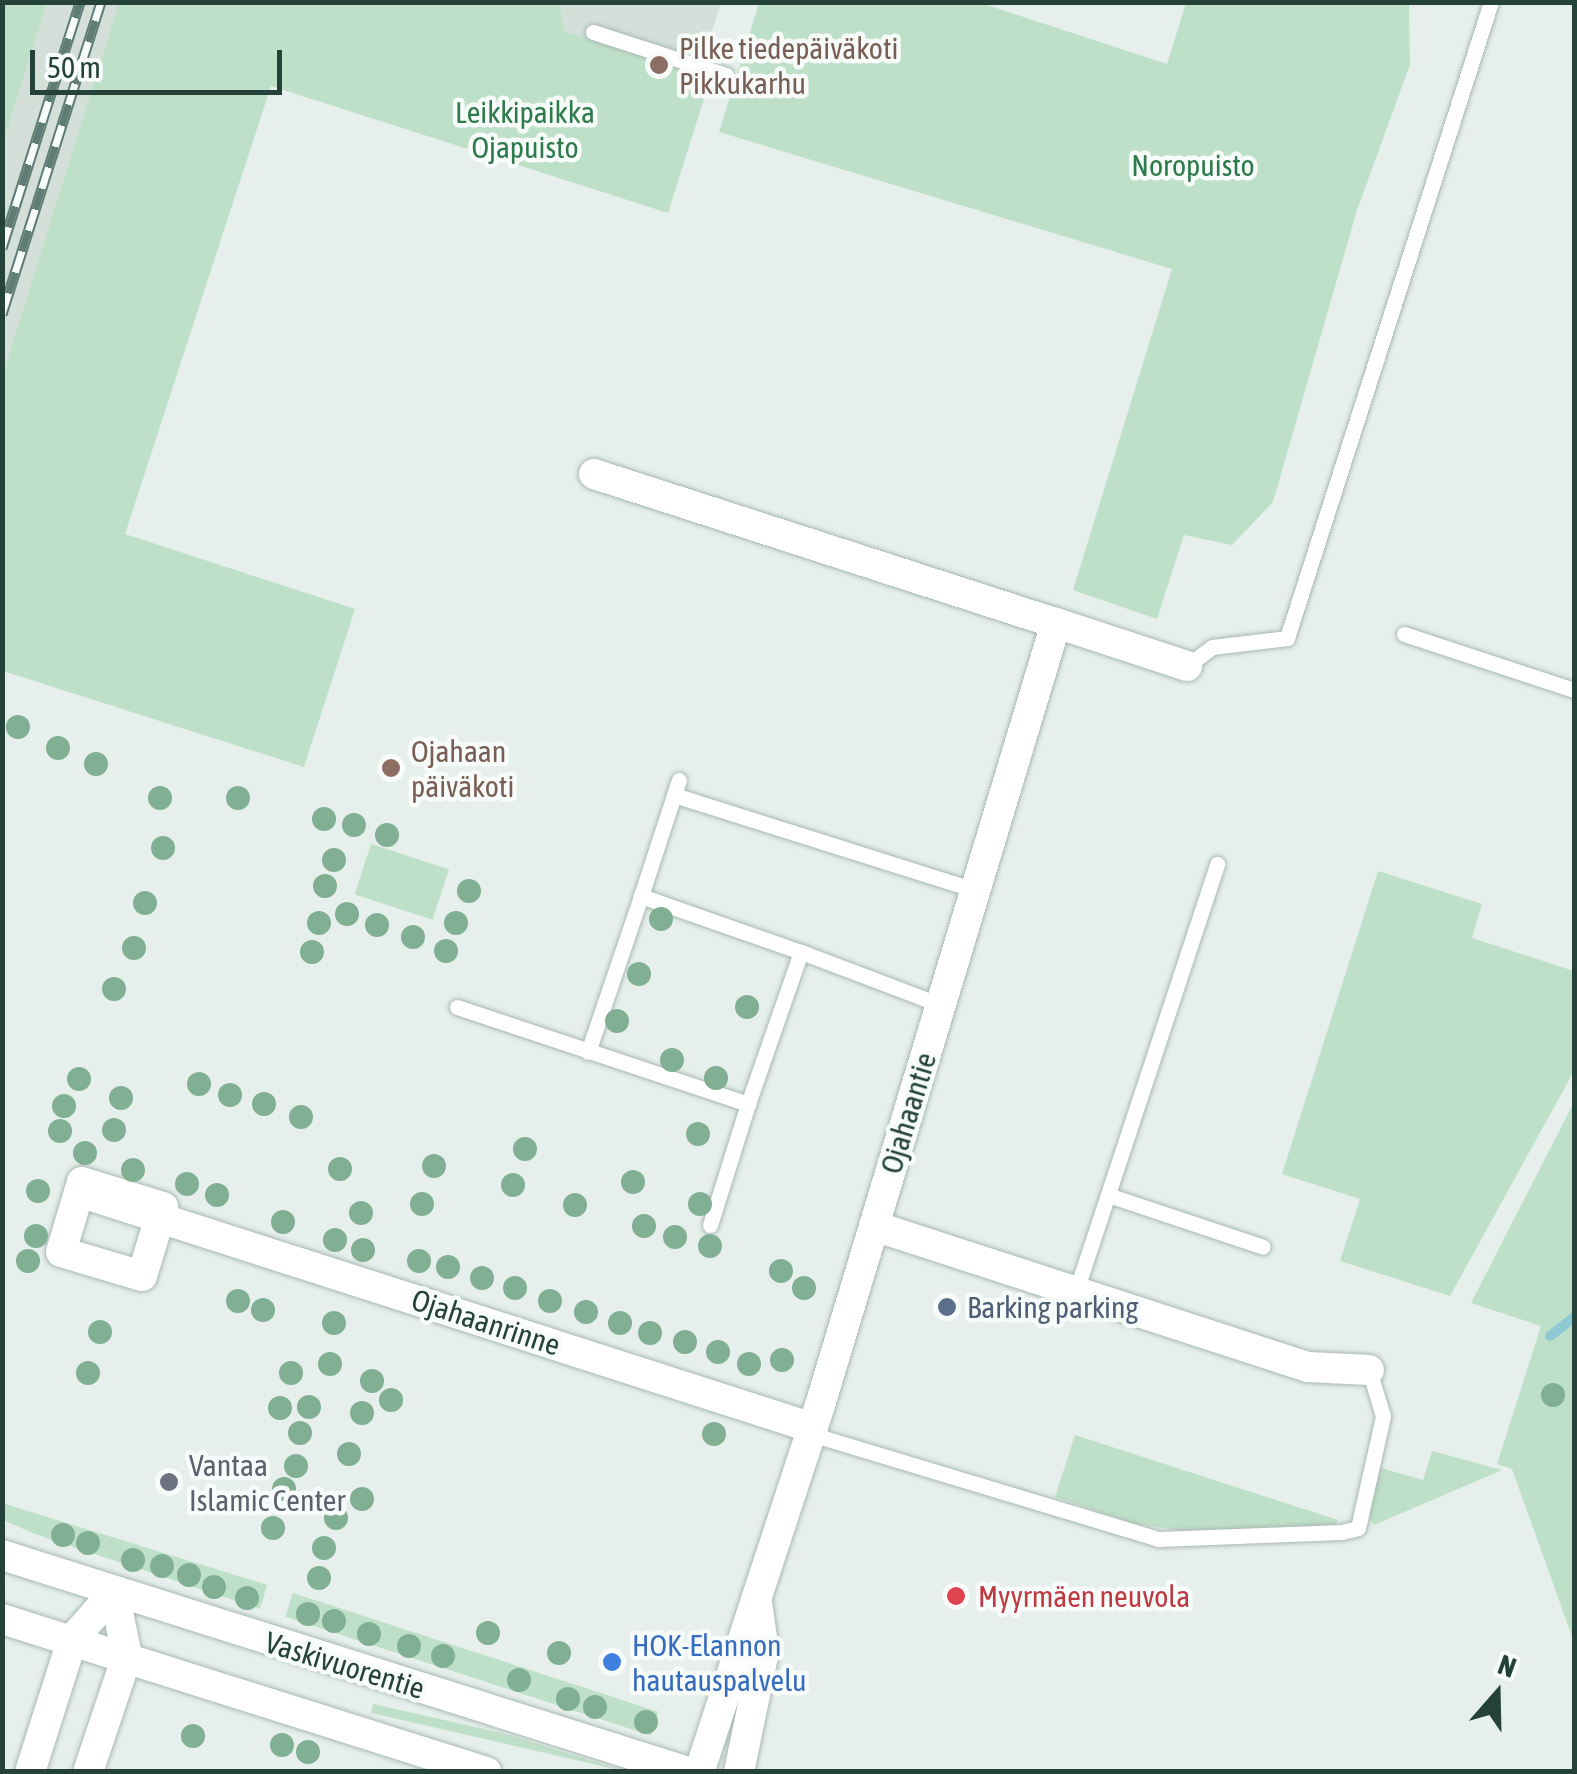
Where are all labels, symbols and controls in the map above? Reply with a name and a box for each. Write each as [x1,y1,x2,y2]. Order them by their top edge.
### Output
scale bar [35,30,288,92]
place label: Pilke tiedepäiväkoti Pikkukarhu [679,30,898,100]
text: 50 m [47,50,101,84]
marker: Pilke tiedepäiväkoti Pikkukarhu [648,54,670,76]
park label: Leikkipaikka Ojapuisto [455,94,595,164]
park label: Noropuisto [1131,147,1255,183]
place label: Ojahaan päiväkoti [411,733,514,804]
marker: Ojahaan päiväkoti [380,757,402,779]
street label: Ojahaantie [873,1048,943,1178]
street label: Ojahaanrinne [407,1281,565,1363]
place label: Barking parking [967,1289,1138,1325]
marker: Barking parking [936,1296,958,1318]
place label: Vantaa Islamic Center [189,1447,345,1518]
marker: Vantaa Islamic Center [158,1471,180,1493]
place label: Myyrmäen neuvola [978,1578,1190,1614]
marker: Myyrmäen neuvola [943,1583,969,1609]
street label: Vaskivuorentie [261,1624,429,1706]
place label: HOK-Elannon hautauspalvelu [632,1627,807,1698]
north arrow [1447,1644,1547,1744]
text: N [1494,1648,1521,1684]
marker: HOK-Elannon hautauspalvelu [601,1651,623,1673]

